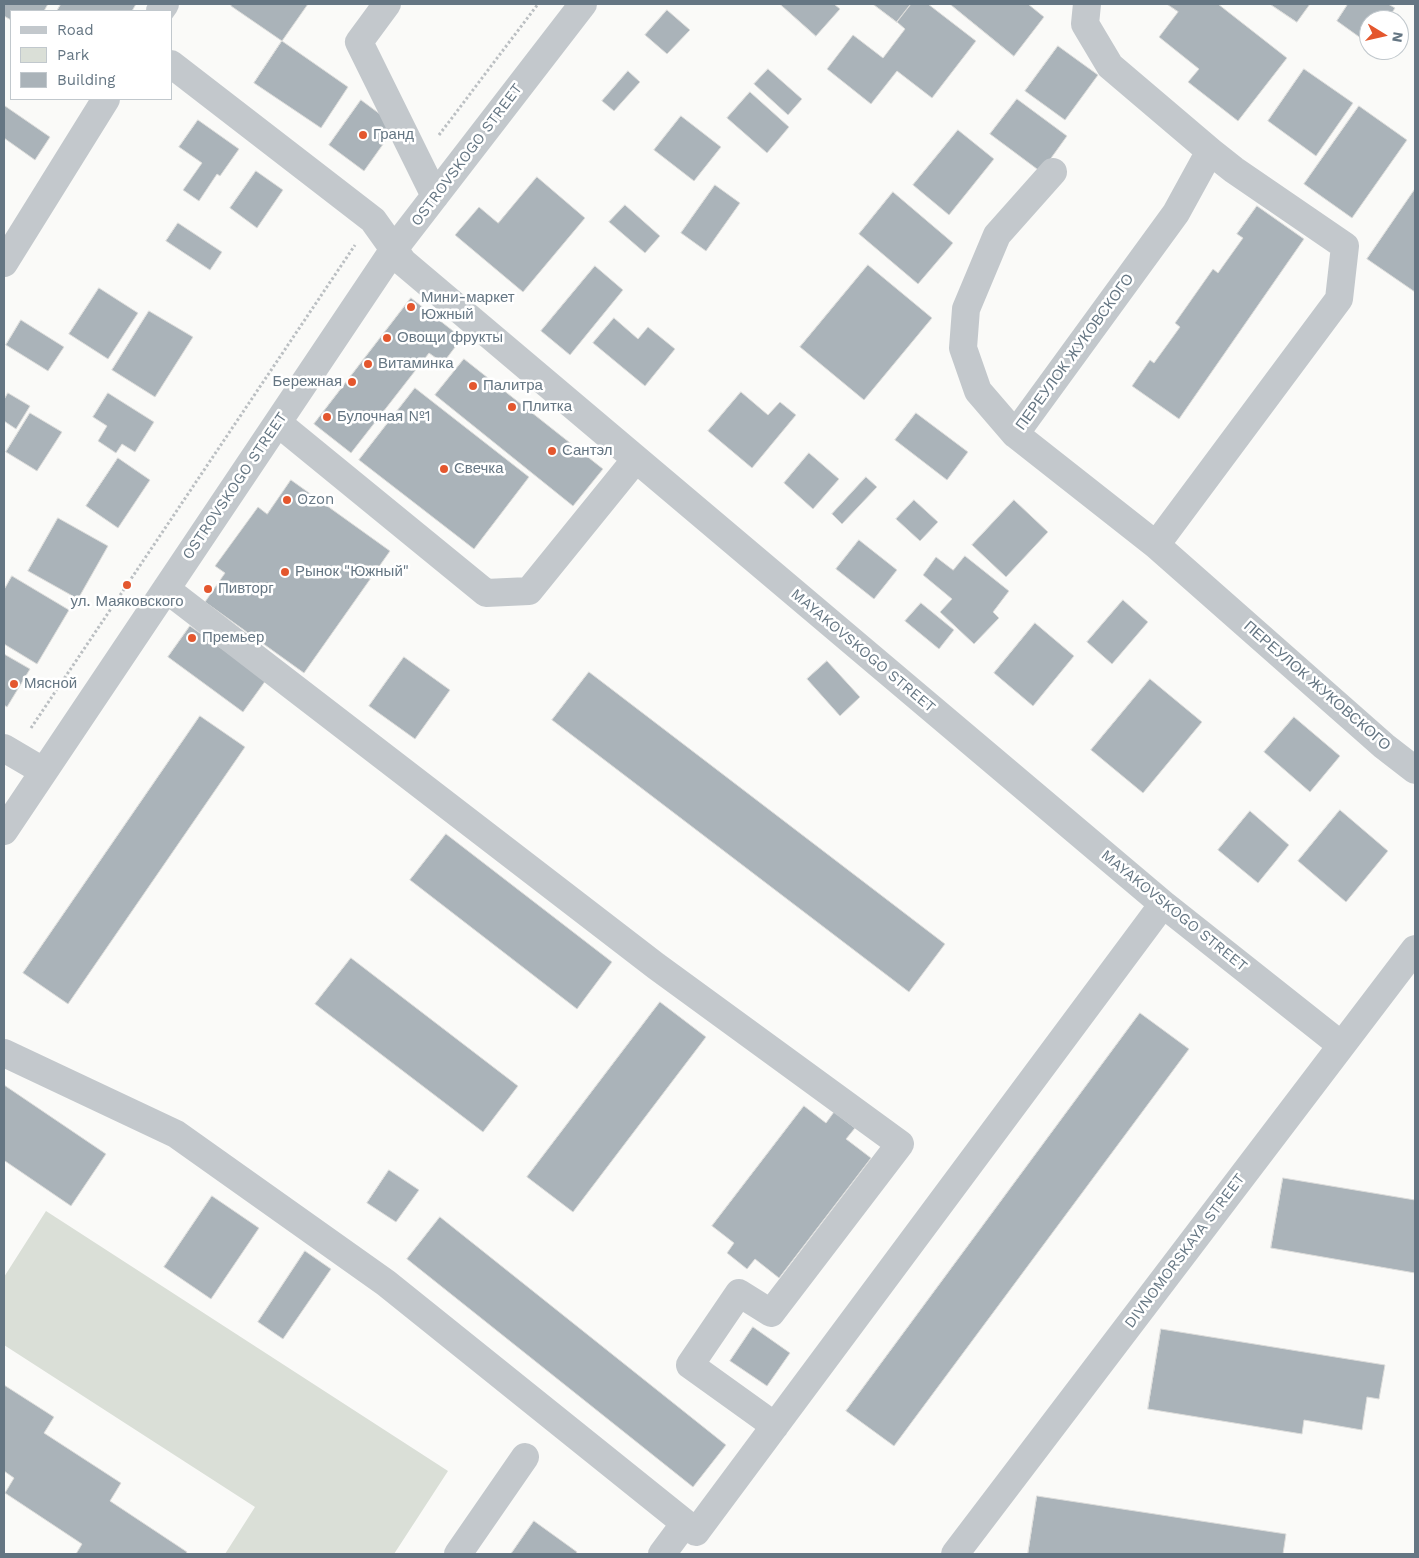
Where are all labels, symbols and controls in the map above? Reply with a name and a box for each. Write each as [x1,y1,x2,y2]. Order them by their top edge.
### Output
legend [10,10,172,100]
north arrow [1359,10,1409,60]
text: Road [57,21,94,39]
text: N [1389,31,1407,44]
text: Park [57,46,89,64]
text: Building [57,71,115,89]
street label: OSTROVSKOGO STREET [408,80,526,230]
place label: Гранд [373,126,414,144]
marker: Гранд [357,129,369,141]
street label: ПЕРЕУЛОК ЖУКОВСКОГО [1012,270,1138,434]
place label: Мини-маркет Южный [421,289,515,324]
marker: Мини-маркет Южный [405,301,417,313]
place label: Овощи фрукты [397,329,503,347]
marker: Овощи фрукты [381,332,393,344]
place label: Витаминка [378,355,454,373]
marker: Витаминка [362,358,374,370]
place label: Бережная [273,373,342,391]
marker: Бережная [346,376,358,388]
place label: Палитра [483,377,543,395]
marker: Палитра [467,380,479,392]
place label: Плитка [522,398,572,416]
marker: Плитка [506,401,518,413]
place label: Булочная №1 [337,408,431,426]
street label: OSTROVSKOGO STREET [179,409,291,563]
marker: Булочная №1 [321,411,333,423]
place label: Сантэл [562,442,613,460]
marker: Сантэл [546,445,558,457]
place label: Свечка [454,460,504,478]
marker: Свечка [438,463,450,475]
place label: Ozon [297,491,334,509]
marker: Ozon [281,494,293,506]
place label: Рынок "Южный" [295,563,409,581]
marker: Рынок "Южный" [279,566,291,578]
marker: ул. Маяковского [121,579,133,591]
place label: Пивторг [218,580,274,598]
marker: Пивторг [202,583,214,595]
street label: MAYAKOVSKOGO STREET [787,585,939,717]
place label: ул. Маяковского [70,593,184,611]
street label: ПЕРЕУЛОК ЖУКОВСКОГО [1240,617,1394,755]
place label: Премьер [202,629,264,647]
marker: Премьер [186,632,198,644]
place label: Мясной [24,675,77,693]
marker: Мясной [8,678,20,690]
street label: MAYAKOVSKOGO STREET [1097,846,1251,976]
street label: DIVNOMORSKAYA STREET [1121,1170,1249,1332]

